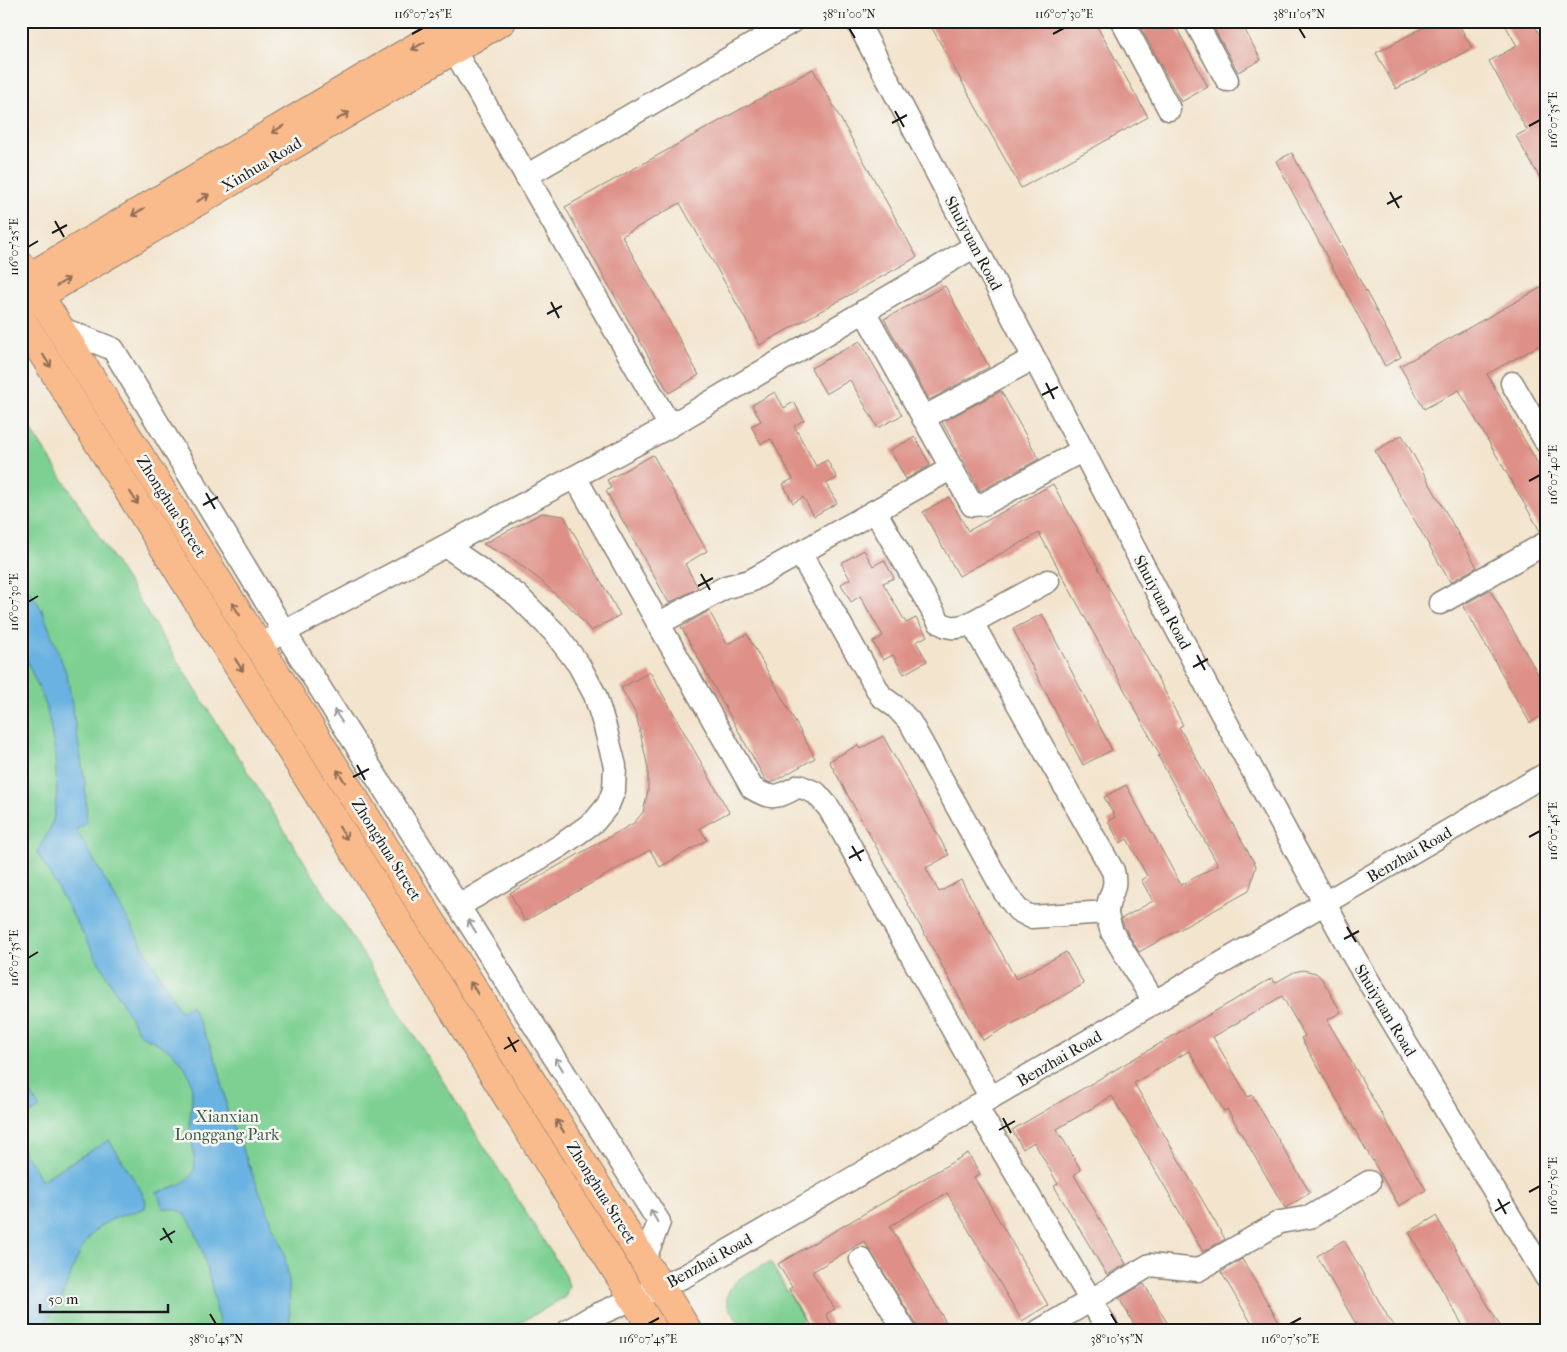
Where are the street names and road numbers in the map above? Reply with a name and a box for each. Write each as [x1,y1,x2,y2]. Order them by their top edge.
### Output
street label: Xinhua Road [217,133,305,196]
street label: Shuiyuan Road [941,193,1006,294]
street label: Zhonghua Street [133,452,211,561]
street label: Shuiyuan Road [1130,552,1195,653]
street label: Zhonghua Street [348,795,426,904]
street label: Benzhai Road [1363,822,1455,886]
street label: Shuiyuan Road [1351,961,1421,1060]
street label: Benzhai Road [1013,1026,1105,1090]
street label: Zhonghua Street [563,1138,641,1247]
street label: Benzhai Road [663,1229,756,1292]

